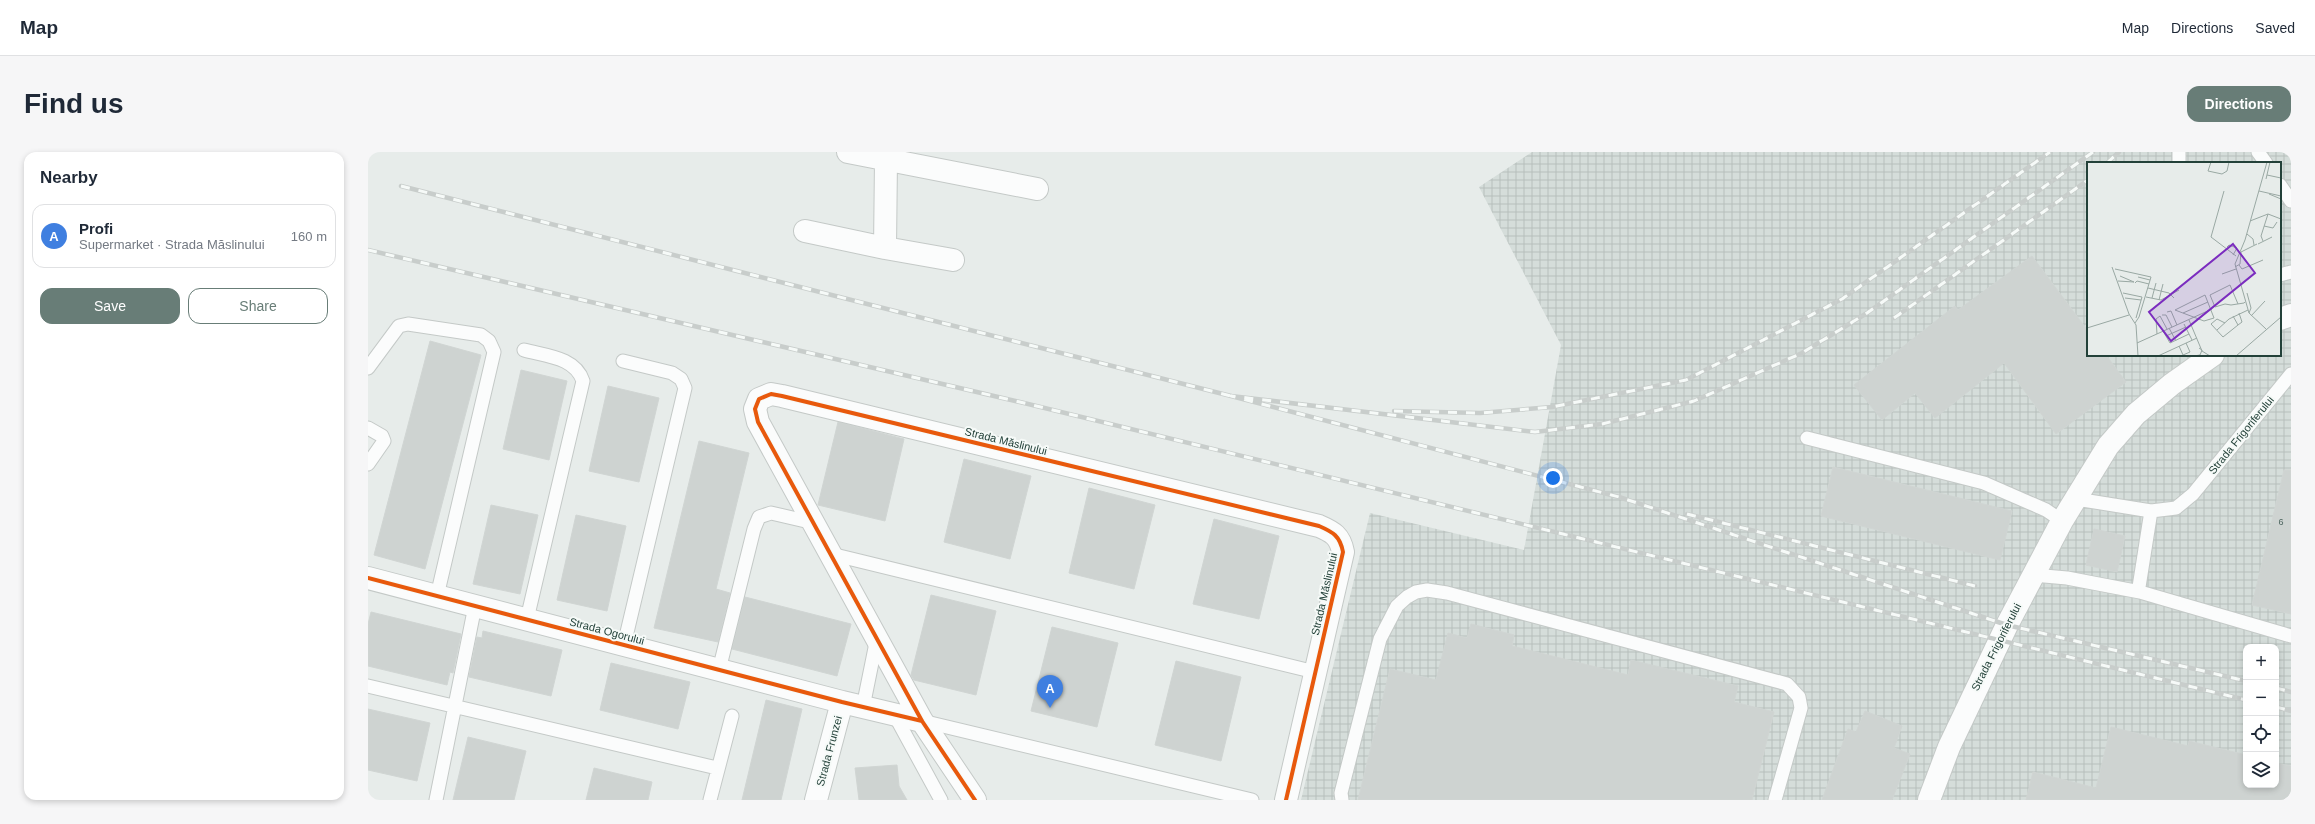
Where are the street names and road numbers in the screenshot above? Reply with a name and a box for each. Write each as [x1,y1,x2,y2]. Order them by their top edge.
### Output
street label: Strada Frigoriferului [2206,394,2276,476]
street label: Strada Măslinului [964,425,1048,457]
street label: Strada Măslinului [1309,552,1339,636]
street label: Strada Frigoriferului [1969,601,2023,693]
street label: Strada Ogorului [568,615,646,647]
street label: Strada Frunzei [814,715,844,787]

